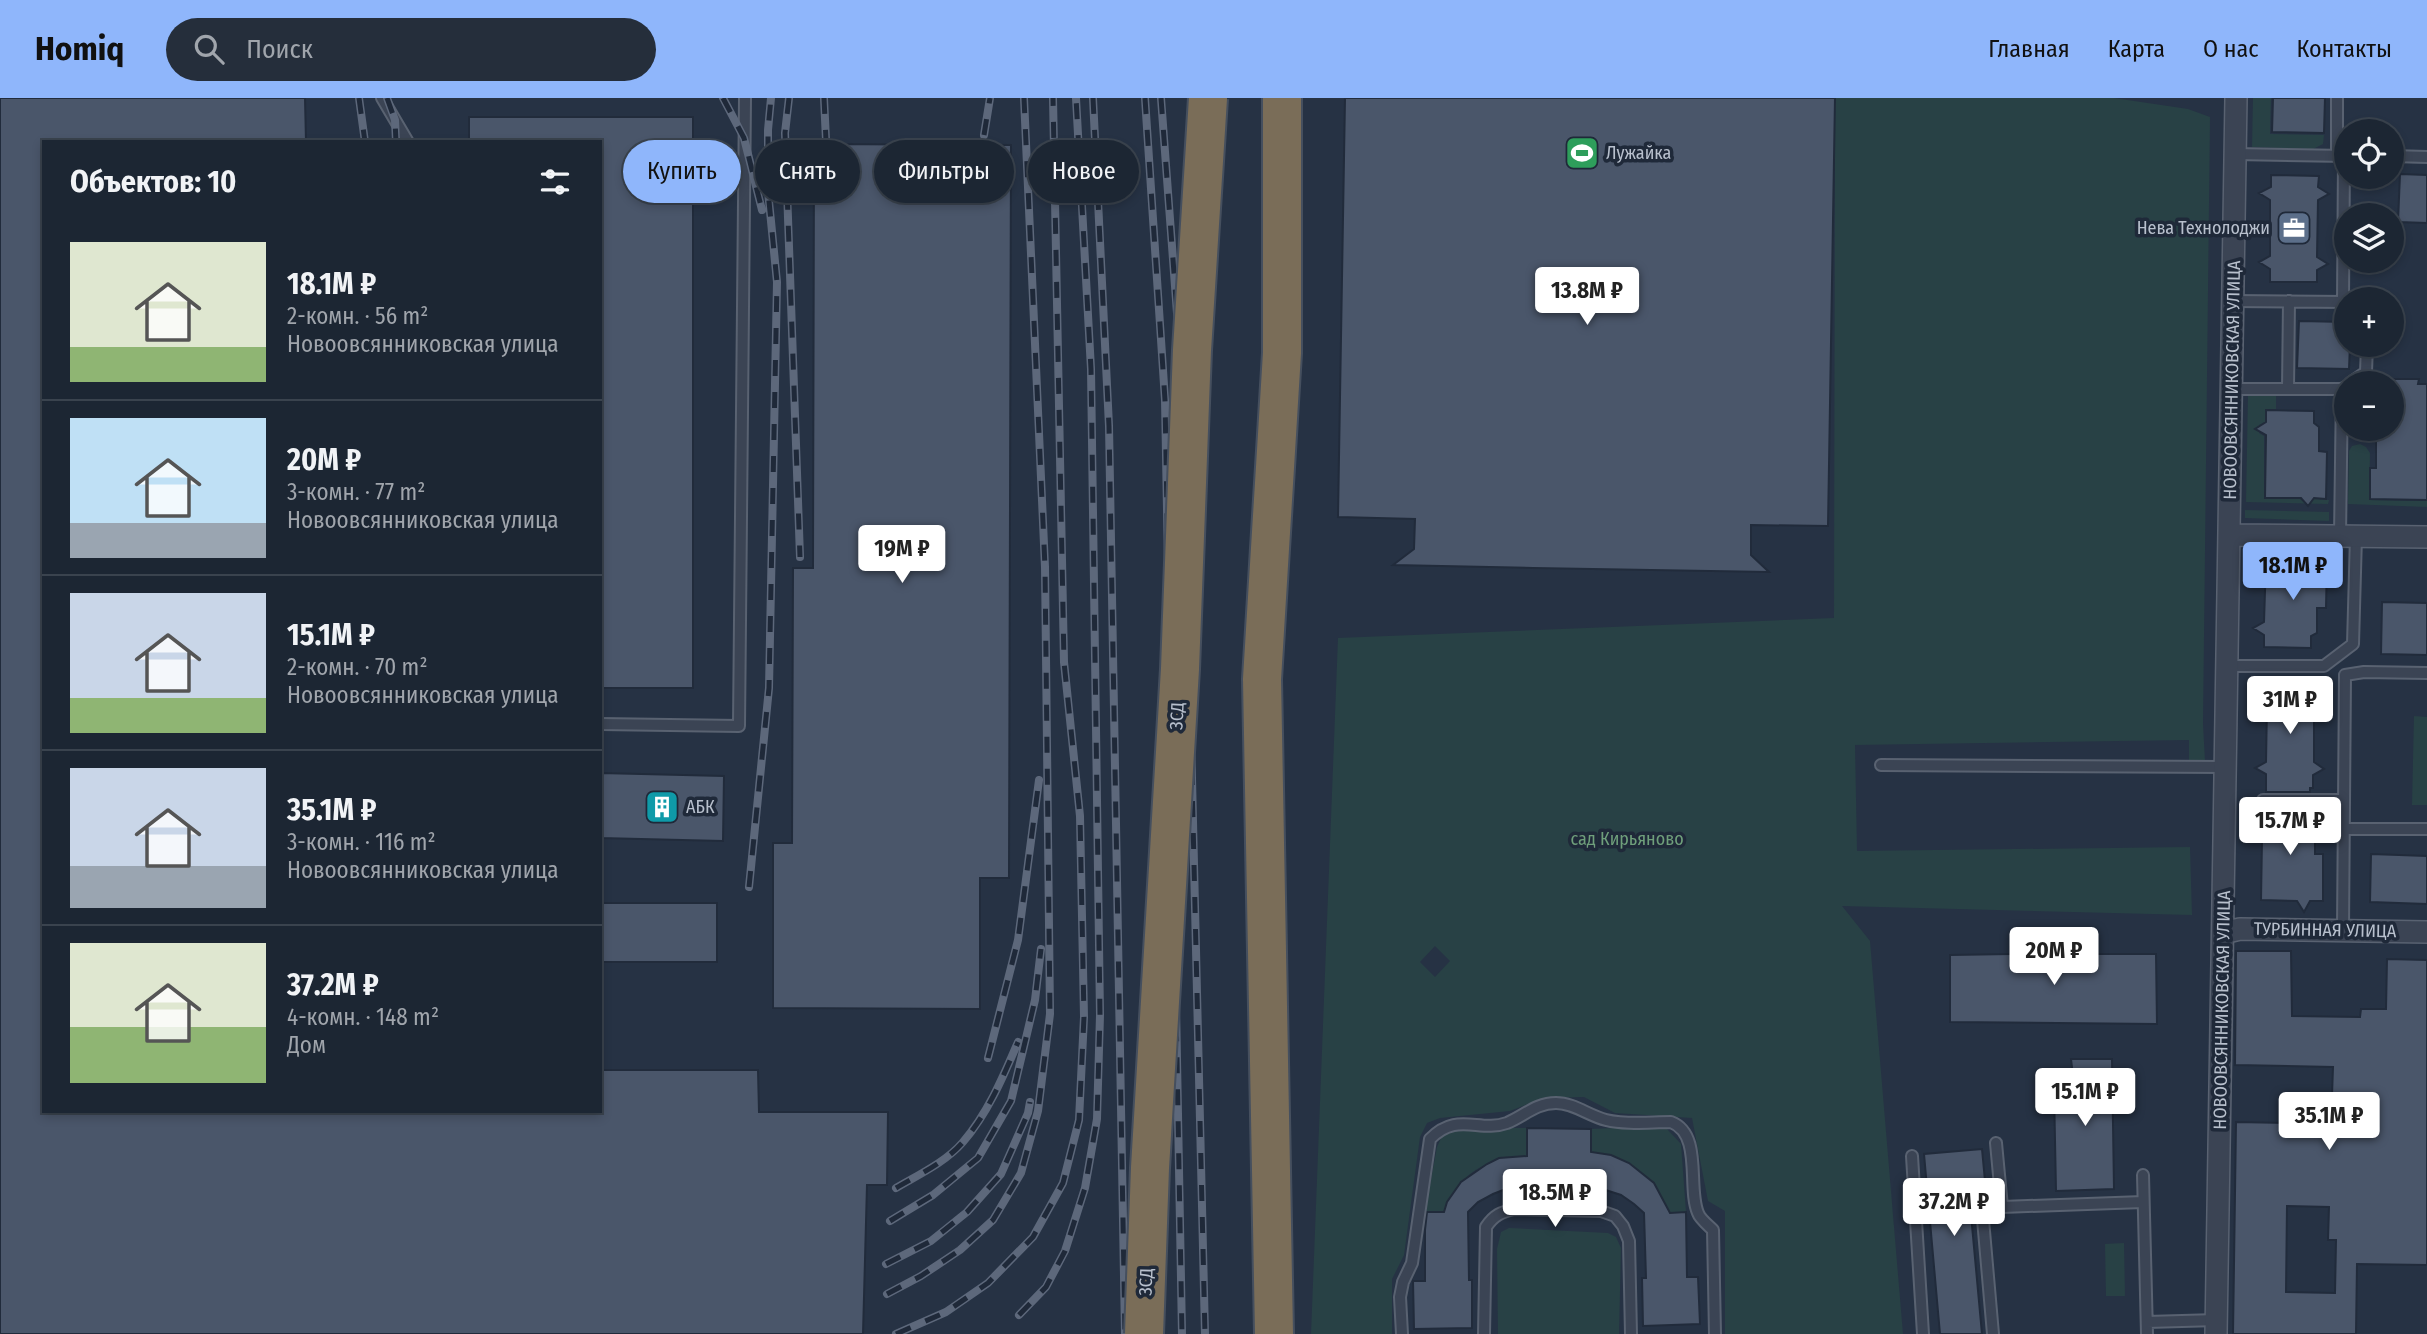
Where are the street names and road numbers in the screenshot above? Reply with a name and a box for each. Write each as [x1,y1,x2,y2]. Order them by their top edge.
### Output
street label: НОВООВСЯННИКОВСКАЯ УЛИЦА [2219,260,2245,500]
street label: ЗСД [1165,702,1189,730]
street label: НОВООВСЯННИКОВСКАЯ УЛИЦА [2209,890,2235,1130]
street label: ТУРБИННАЯ УЛИЦА [2254,918,2397,942]
street label: ЗСД [1135,1268,1157,1296]

